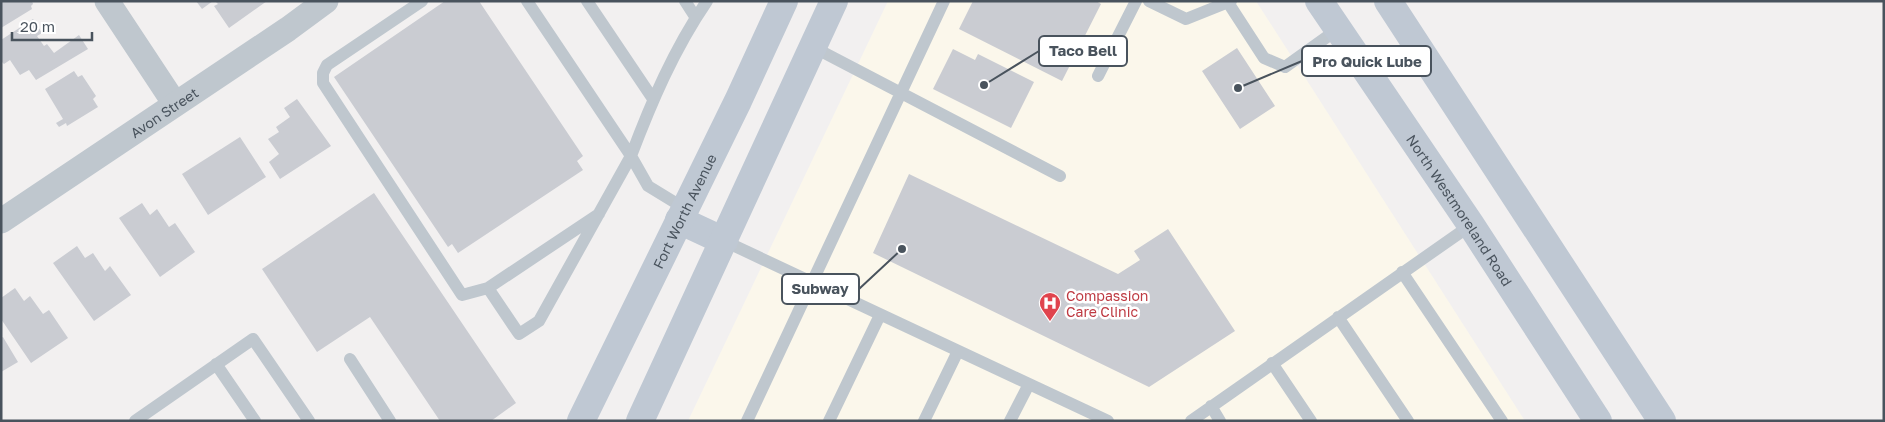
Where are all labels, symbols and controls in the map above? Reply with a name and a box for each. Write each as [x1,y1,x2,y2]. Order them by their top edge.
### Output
scale bar [12,10,92,42]
text: 20 m [20,17,55,35]
callout: Taco Bell [1039,36,1127,66]
text: Taco Bell [1049,41,1117,59]
callout: Pro Quick Lube [1302,46,1431,76]
text: Pro Quick Lube [1312,52,1422,70]
street label: Avon Street [127,83,201,141]
street label: North Westmoreland Road [1403,131,1516,289]
street label: Fort Worth Avenue [649,151,719,271]
callout: Subway [782,274,859,304]
text: Subway [791,279,849,297]
place label: Compassion Care Clinic [1066,287,1148,320]
hospital icon: Compassion Care Clinic [1038,291,1062,322]

